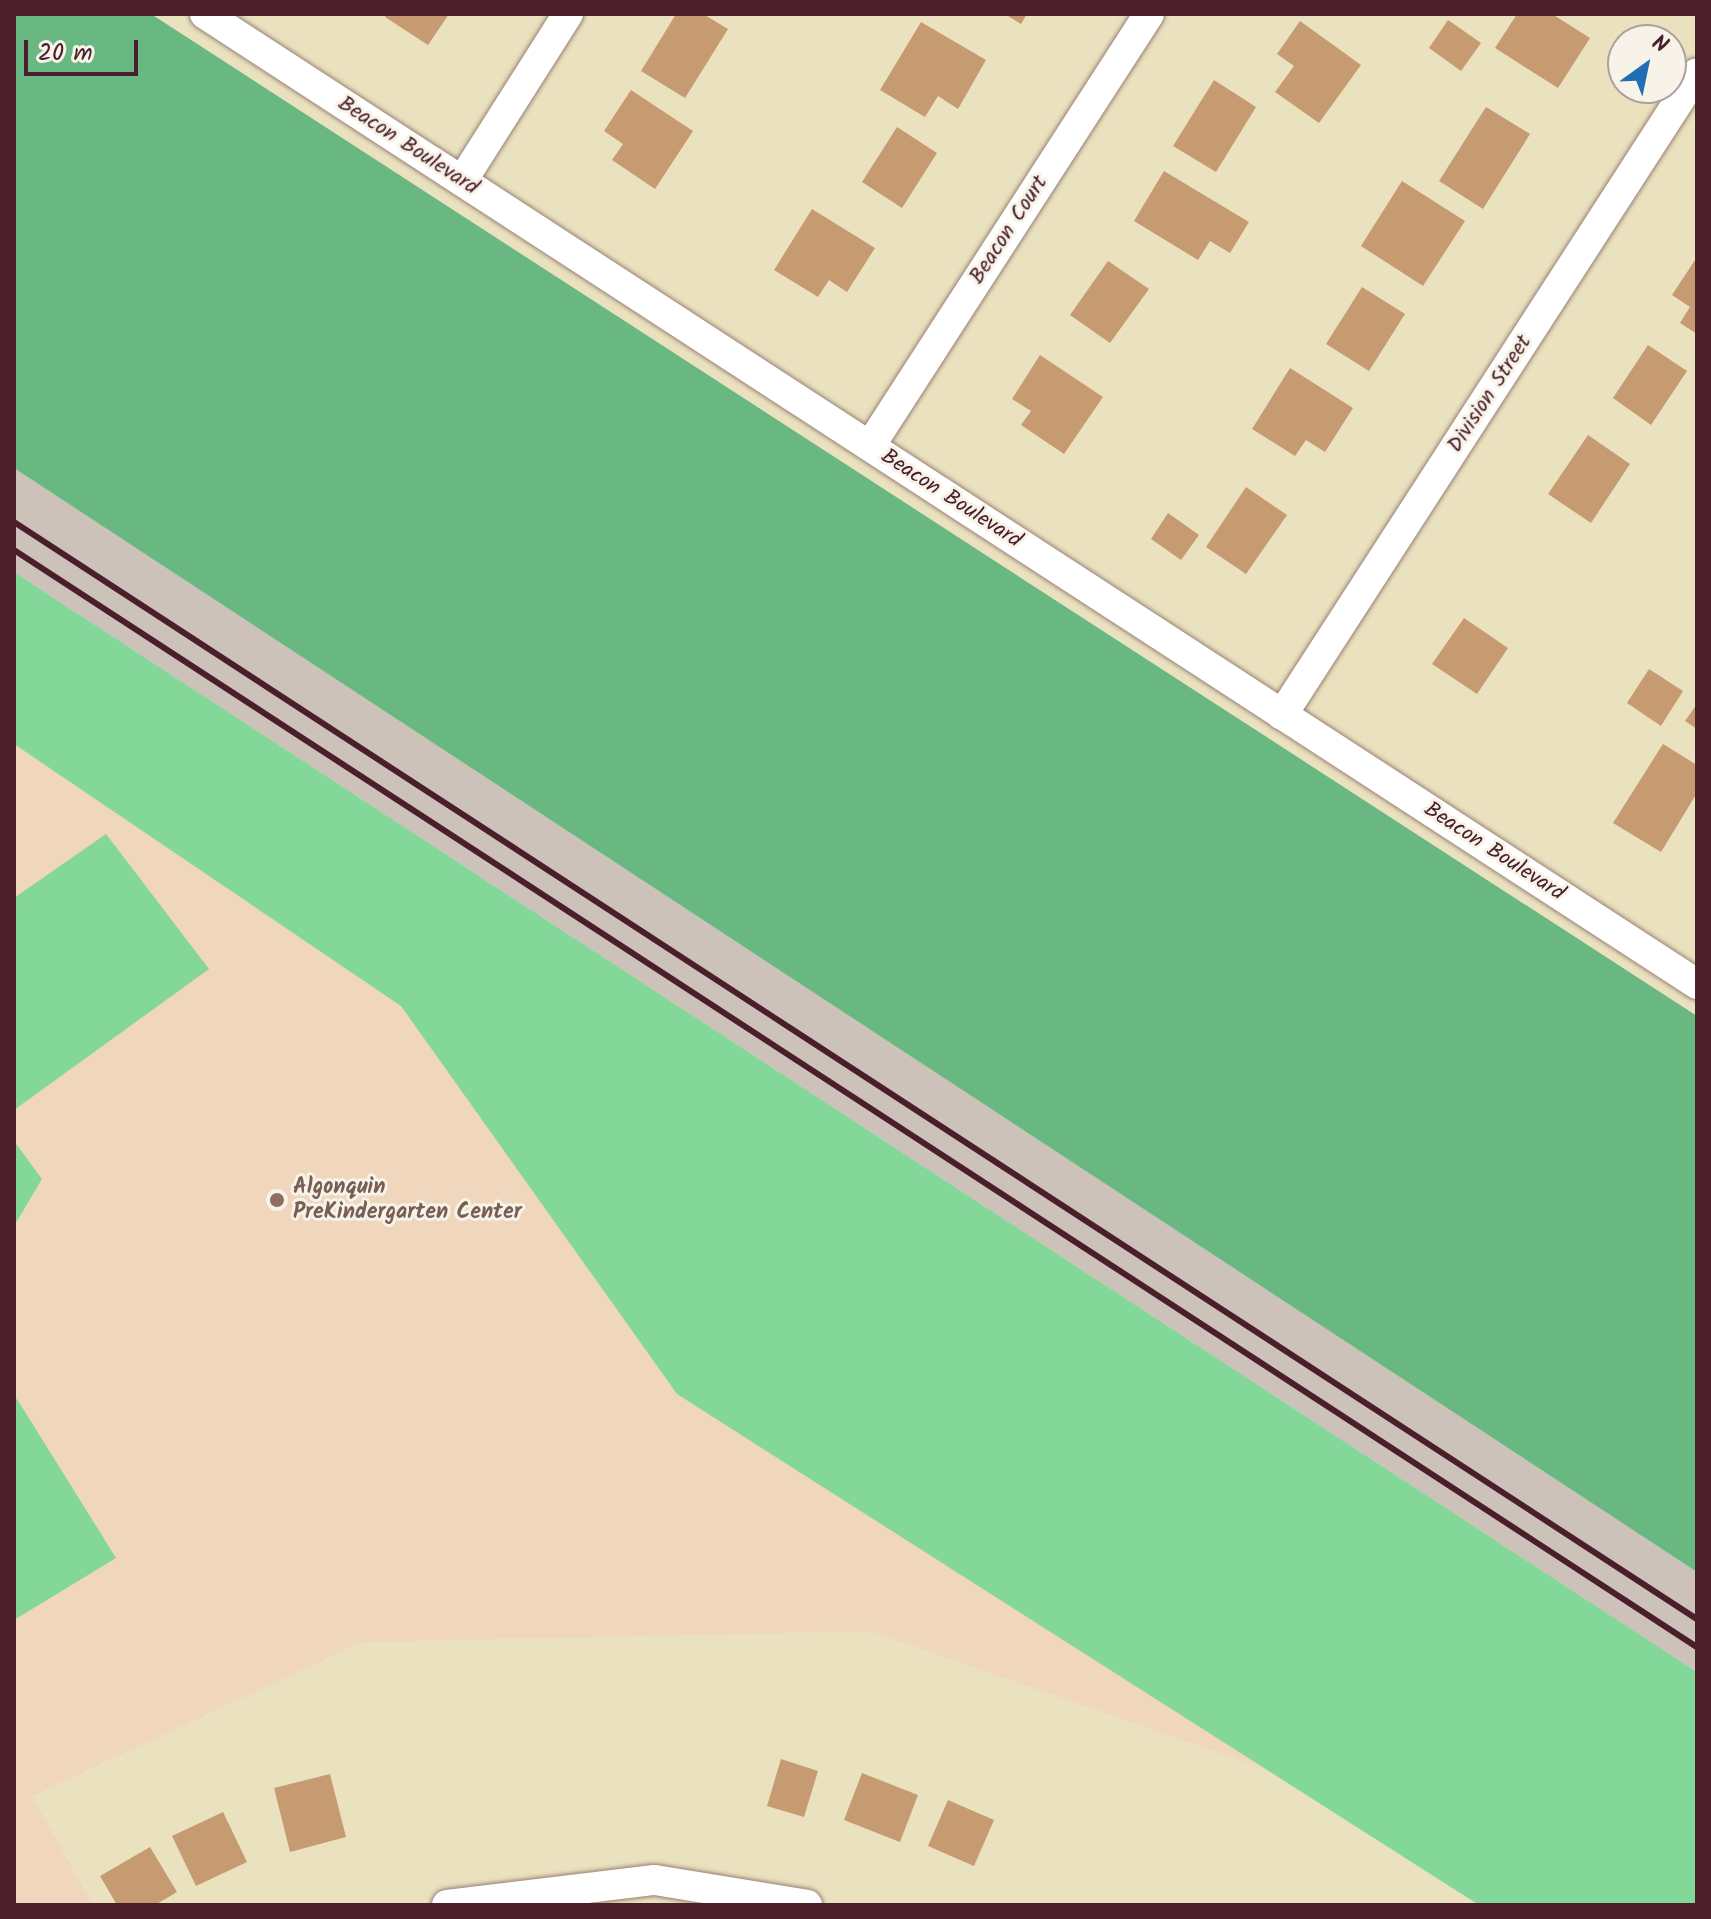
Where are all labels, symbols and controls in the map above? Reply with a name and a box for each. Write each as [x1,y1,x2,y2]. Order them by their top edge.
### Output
scale bar [28,24,142,74]
north arrow [1607,24,1687,104]
text: N [1644,27,1675,64]
text: 20 m [38,34,93,73]
street label: Beacon Boulevard [333,91,483,201]
street label: Beacon Court [964,171,1054,289]
street label: Division Street [1442,330,1538,458]
street label: Beacon Boulevard [876,444,1026,554]
street label: Beacon Boulevard [1419,797,1569,907]
place label: Algonquin PreKindergarten Center [293,1174,522,1226]
marker: Algonquin PreKindergarten Center [268,1191,286,1209]

